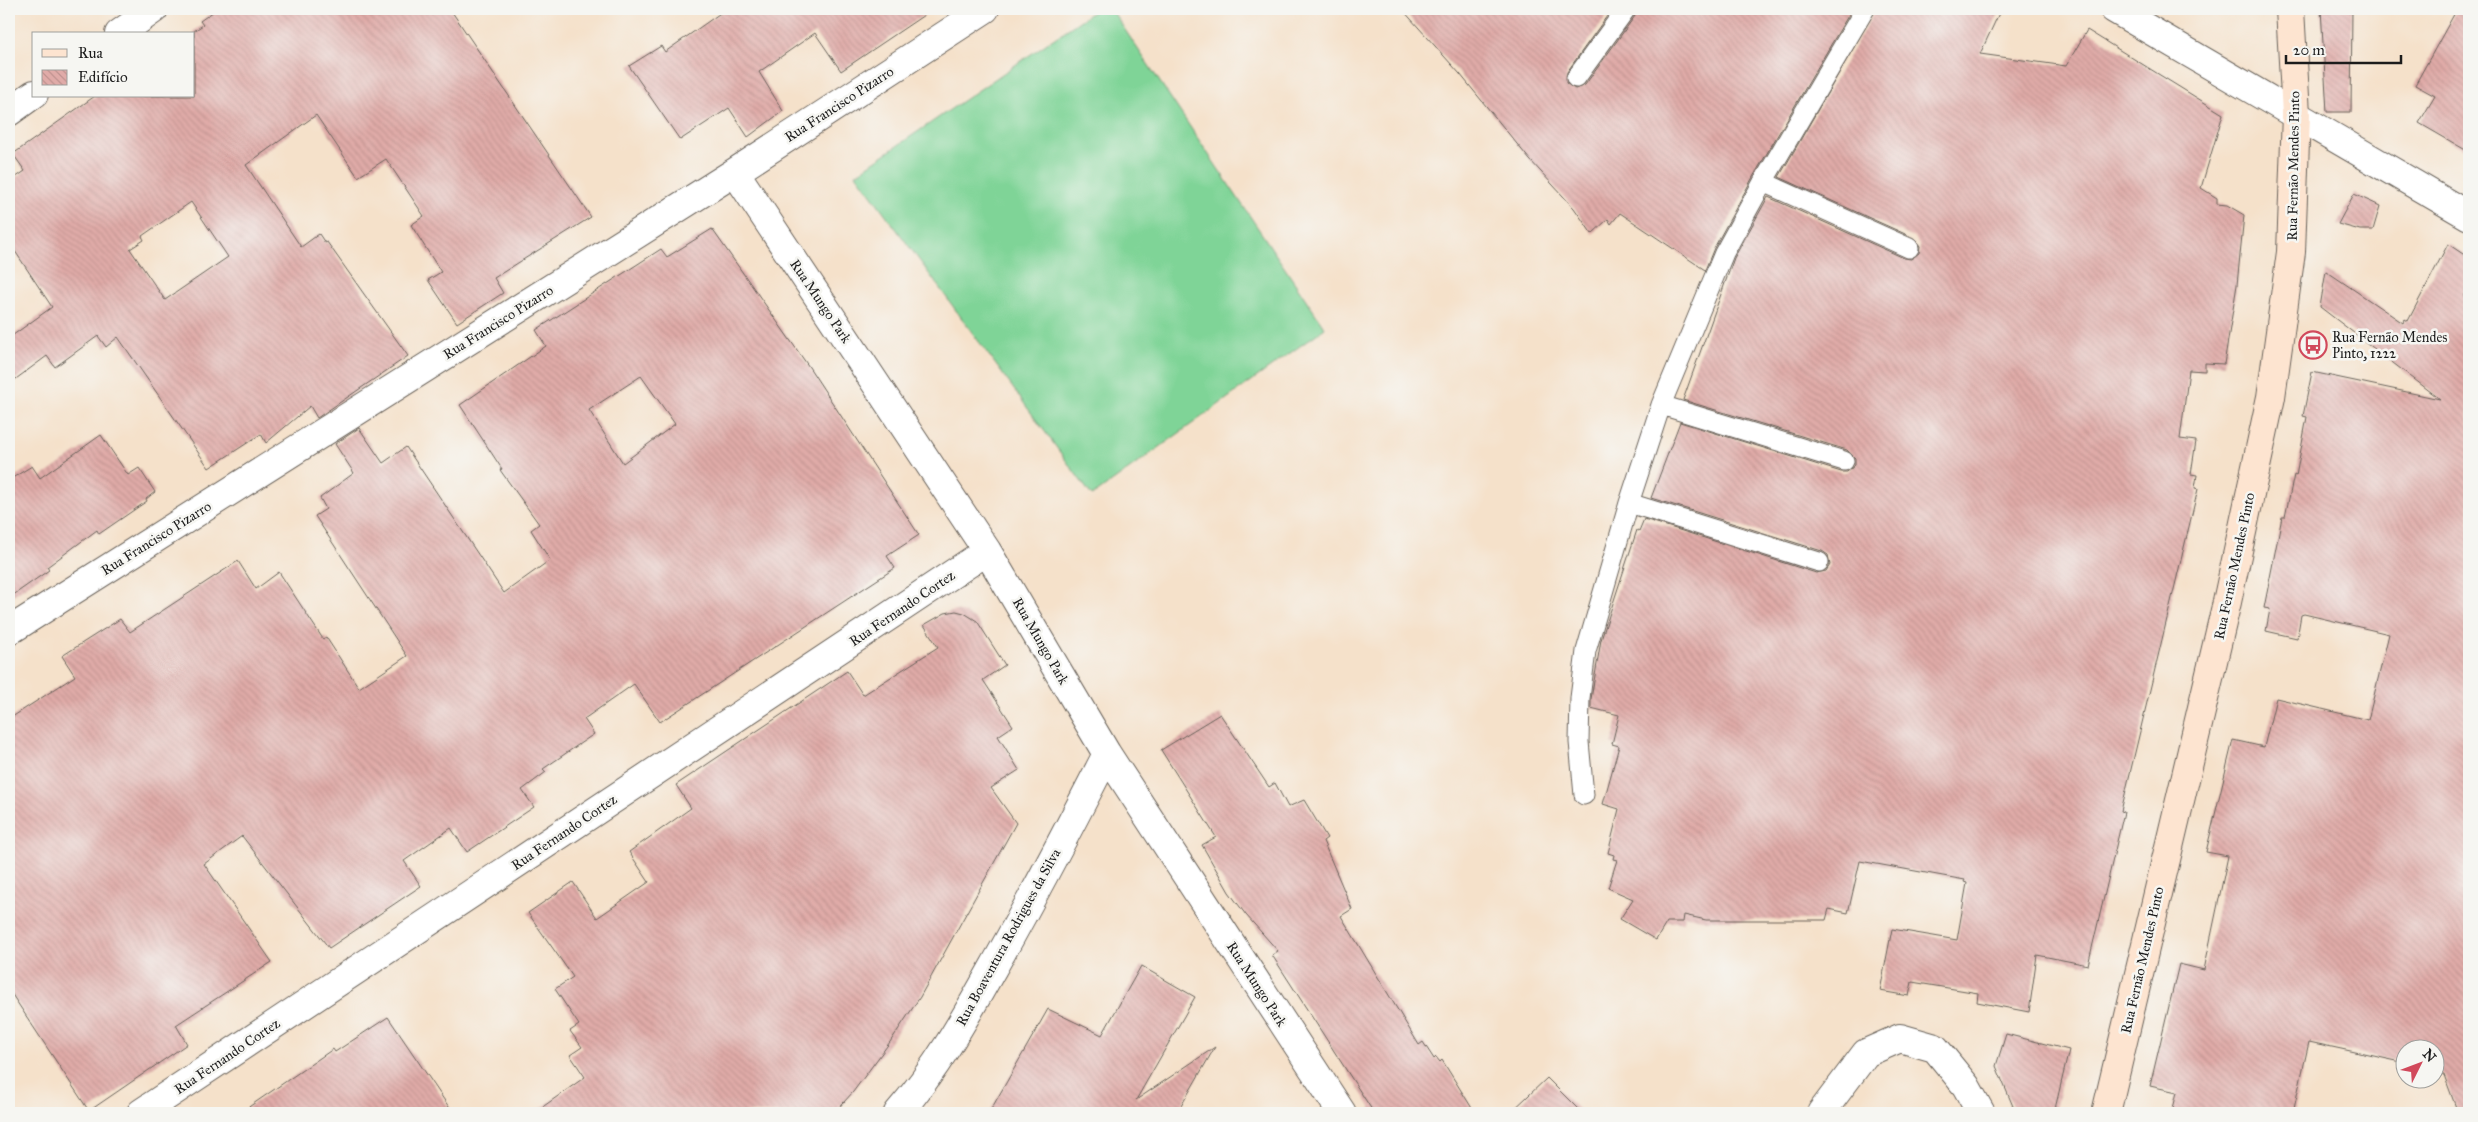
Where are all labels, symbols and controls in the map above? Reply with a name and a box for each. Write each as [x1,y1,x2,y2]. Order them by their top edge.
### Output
legend [32,32,195,98]
scale bar [2286,32,2400,64]
text: 20 m [2293,41,2325,59]
text: Rua [78,44,103,62]
street label: Rua Francisco Pizarro [782,63,897,146]
text: Edifício [78,68,128,86]
street label: Rua Fernão Mendes Pinto [2284,91,2303,241]
street label: Rua Mungo Park [786,256,855,347]
street label: Rua Francisco Pizarro [440,282,556,363]
place label: Rua Fernão Mendes Pinto, 1222 [2332,329,2447,362]
bus stop icon: Rua Fernão Mendes Pinto, 1222 [2298,330,2328,360]
street label: Rua Fernão Mendes Pinto [2211,491,2258,641]
street label: Rua Francisco Pizarro [98,498,214,579]
street label: Rua Fernando Cortez [846,567,959,650]
street label: Rua Mungo Park [1009,595,1073,688]
street label: Rua Fernando Cortez [508,791,621,874]
street label: Rua Boaventura Rodrigues da Silva [953,846,1064,1029]
street label: Rua Fernão Mendes Pinto [2117,885,2168,1035]
street label: Rua Mungo Park [1223,939,1291,1030]
street label: Rua Fernando Cortez [171,1015,284,1098]
north arrow [2396,1040,2446,1090]
text: N [2419,1046,2440,1066]

